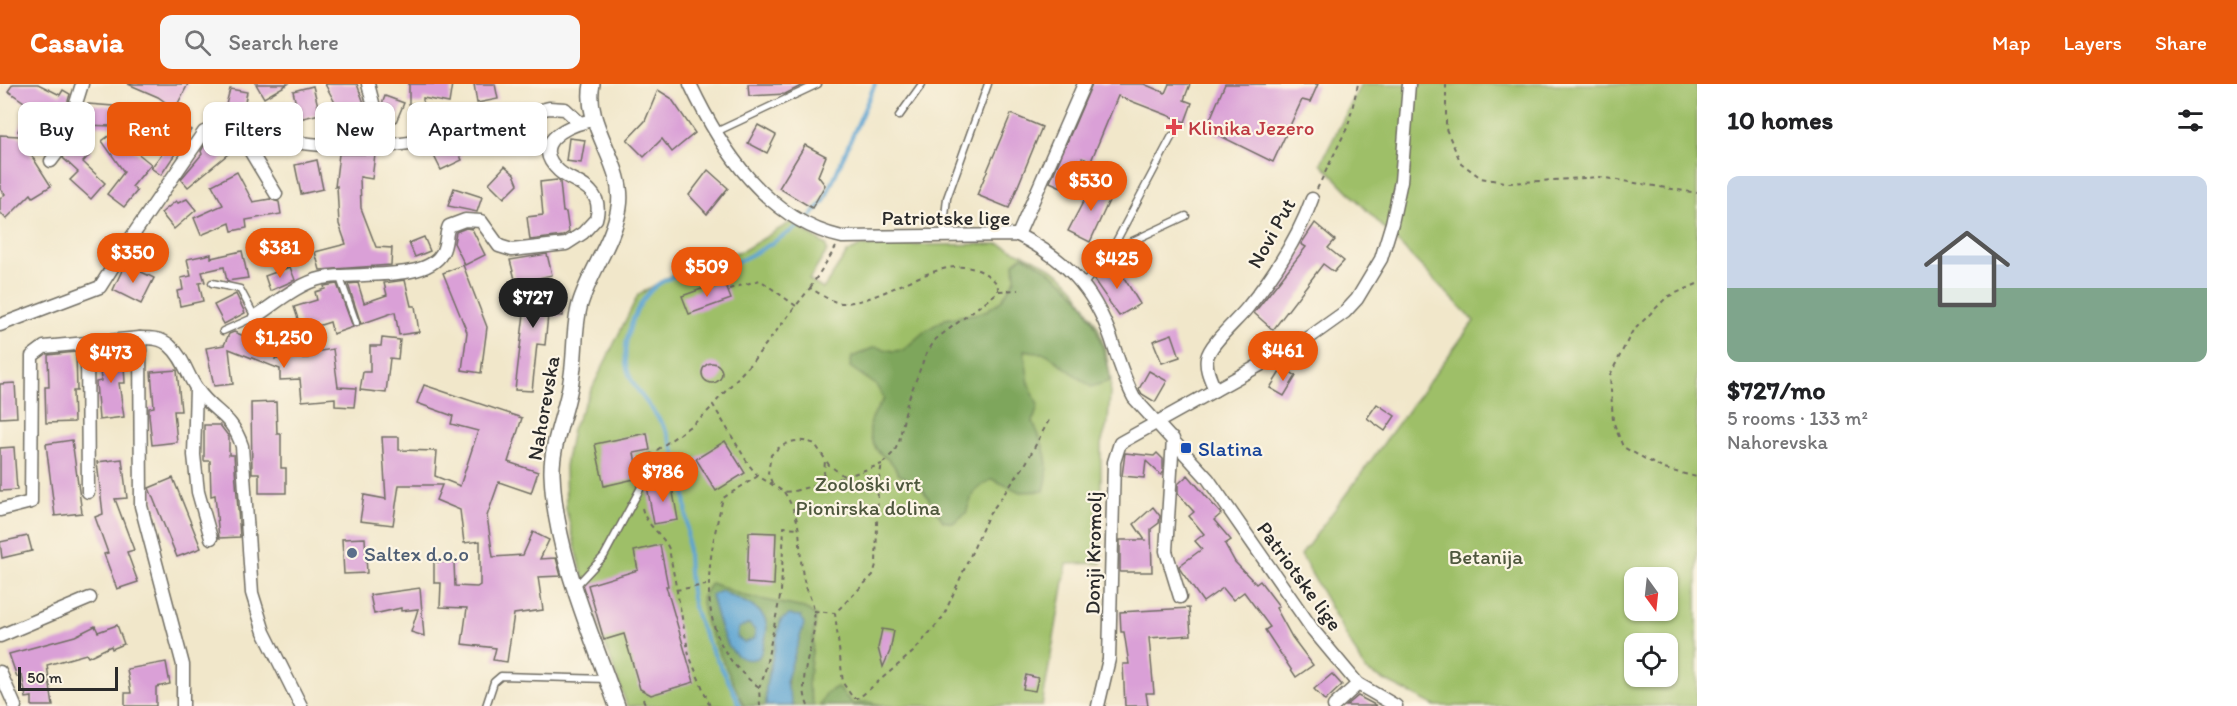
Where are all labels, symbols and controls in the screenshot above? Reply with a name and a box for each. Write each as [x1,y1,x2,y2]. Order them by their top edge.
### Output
search box [160,15,580,69]
text: Casavia [30,25,124,59]
icon: search [181,26,214,59]
text: Search here [229,29,339,56]
text: Map [1992,30,2031,55]
text: Layers [2064,30,2122,55]
text: Share [2155,30,2207,55]
chip: Buy [18,102,95,156]
chip: Rent [107,102,191,156]
chip: Filters [203,102,303,156]
chip: New [315,102,395,156]
chip: Apartment [407,102,547,156]
text: 10 homes [1727,104,1833,136]
icon: filters [2174,104,2207,137]
place label: Klinika Jezero [1188,115,1314,140]
marker: Klinika Jezero [1165,118,1183,136]
pin: $530 [1055,161,1127,212]
text: $530 [1069,168,1113,192]
street label: Novi Put [1242,193,1300,272]
street label: Patriotske lige [882,205,1010,230]
icon: home [1913,215,2021,323]
pin: $381 [244,228,316,279]
pin: $350 [97,233,169,284]
text: $381 [259,235,301,259]
pin: $425 [1081,239,1153,290]
text: $350 [111,240,155,264]
text: $425 [1095,246,1139,270]
pin: $509 [671,247,743,298]
text: $509 [685,254,729,278]
pin: $727 [497,278,569,329]
text: $727 [513,285,553,309]
pin: $1,250 [235,318,333,369]
text: $1,250 [255,325,313,349]
pin: $461 [1247,331,1319,382]
pin: $473 [75,333,147,384]
text: $461 [1262,338,1304,362]
text: $473 [90,340,132,364]
street label: Nahorevska [522,354,565,462]
text: $727/mo [1727,374,1826,406]
text: 5 rooms · 133 m² [1727,406,1868,430]
text: Nahorevska [1727,430,1828,454]
place label: Slatina [1198,436,1263,461]
marker: Slatina [1179,441,1193,455]
pin: $786 [627,452,699,503]
text: $786 [642,459,684,483]
park label: Zoološki vrt Pionirska dolina [795,471,941,520]
street label: Donji Kromolj [1079,491,1107,615]
street label: Patriotske lige [1252,517,1348,635]
place label: Saltex d.o.o [364,541,469,566]
park label: Betanija [1449,544,1523,569]
marker: Saltex d.o.o [345,546,359,560]
north arrow [1624,567,1678,621]
map controls [1624,567,1678,687]
button: locate [1624,633,1678,687]
scale bar [18,664,118,692]
text: 50 m [27,668,62,687]

